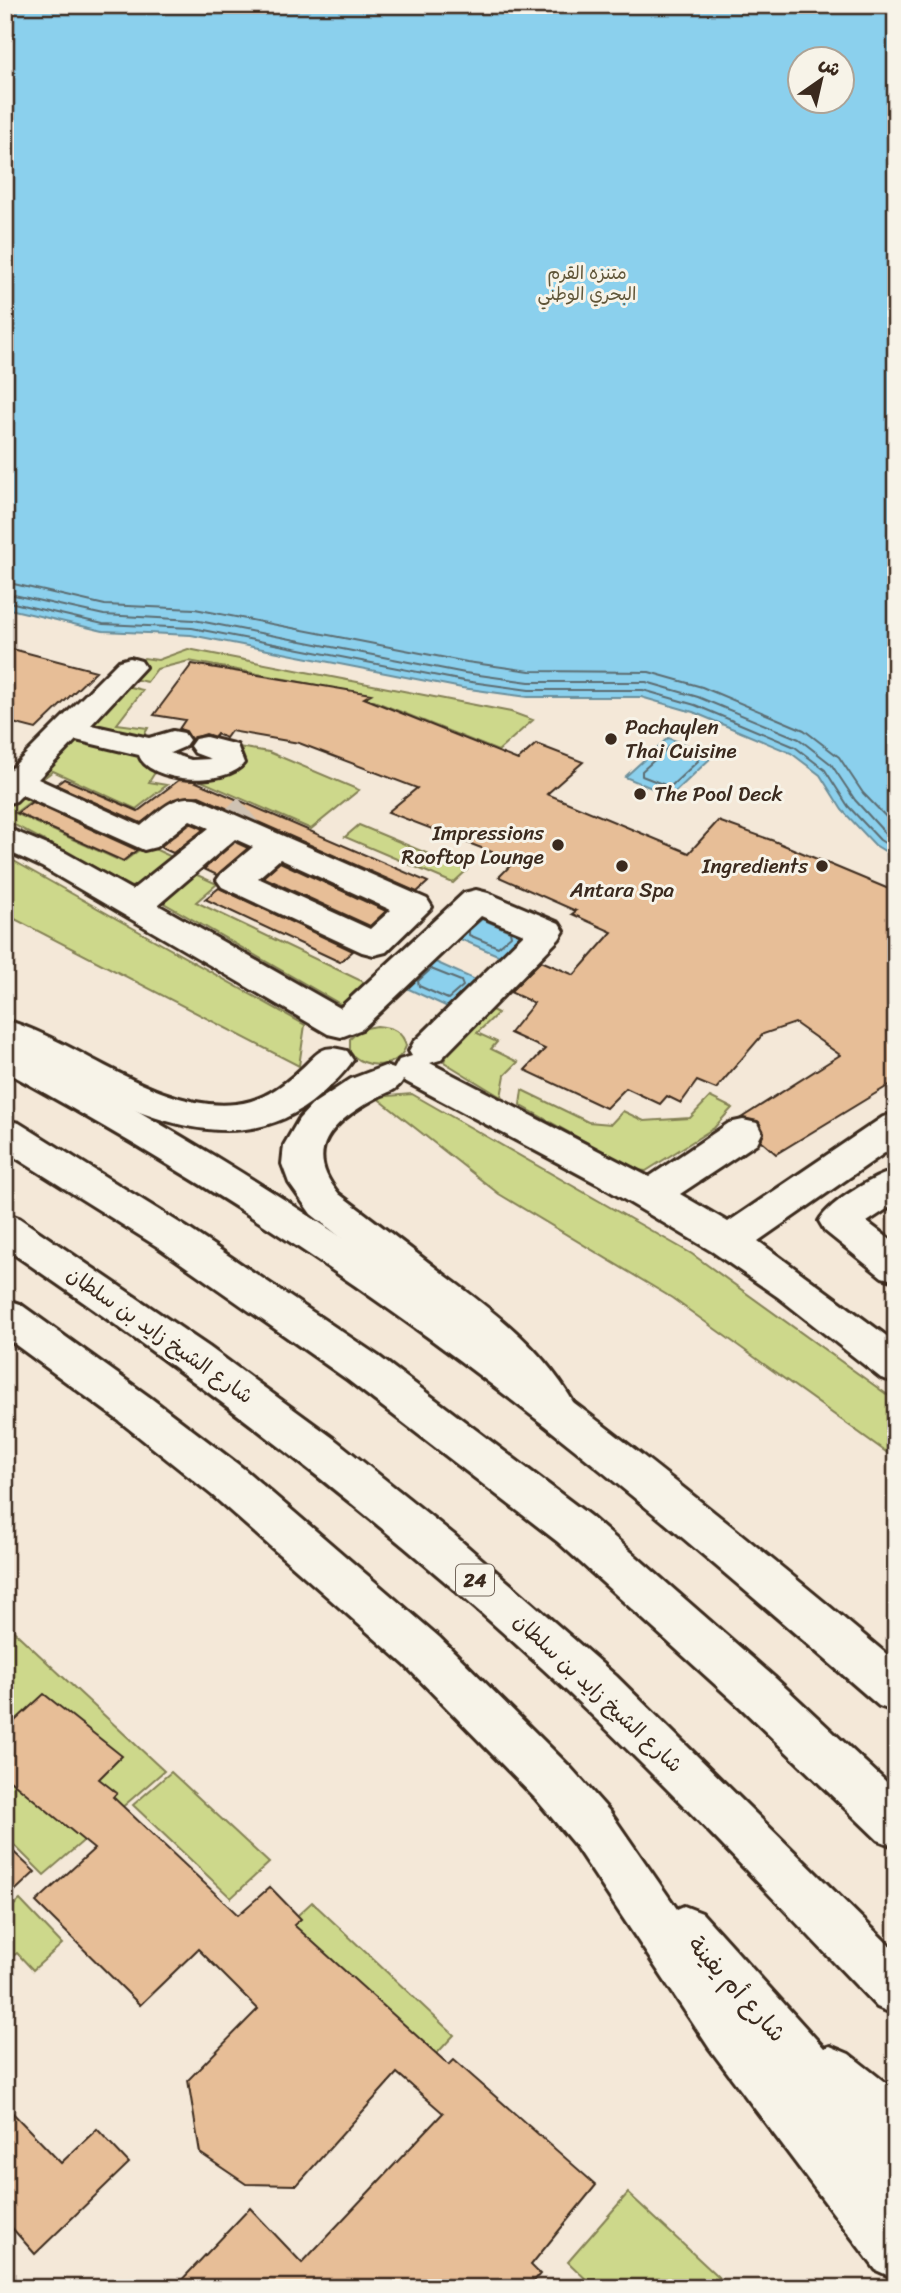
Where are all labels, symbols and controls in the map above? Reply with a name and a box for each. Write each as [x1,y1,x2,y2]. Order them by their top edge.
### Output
north arrow [786,46,856,116]
text: ش [812,47,848,86]
park label: متنزه القرم البحري الوطني [538,257,636,310]
place label: Pachaylen Thai Cuisine [625,708,737,770]
marker: Pachaylen Thai Cuisine [603,731,619,747]
place label: The Pool Deck [654,775,784,813]
marker: The Pool Deck [632,786,648,802]
place label: Impressions Rooftop Lounge [402,814,544,876]
marker: Impressions Rooftop Lounge [550,837,566,853]
place label: Ingredients [701,847,808,885]
marker: Antara Spa [614,858,630,874]
marker: Ingredients [814,858,830,874]
place label: Antara Spa [569,871,675,909]
street label: شارع الشيخ زايد بن سلطان [58,1256,262,1414]
road number: 24 [456,1564,494,1596]
street label: شارع الشيخ زايد بن سلطان [504,1604,692,1782]
street label: شارع أم يفينة [677,1926,797,2052]

